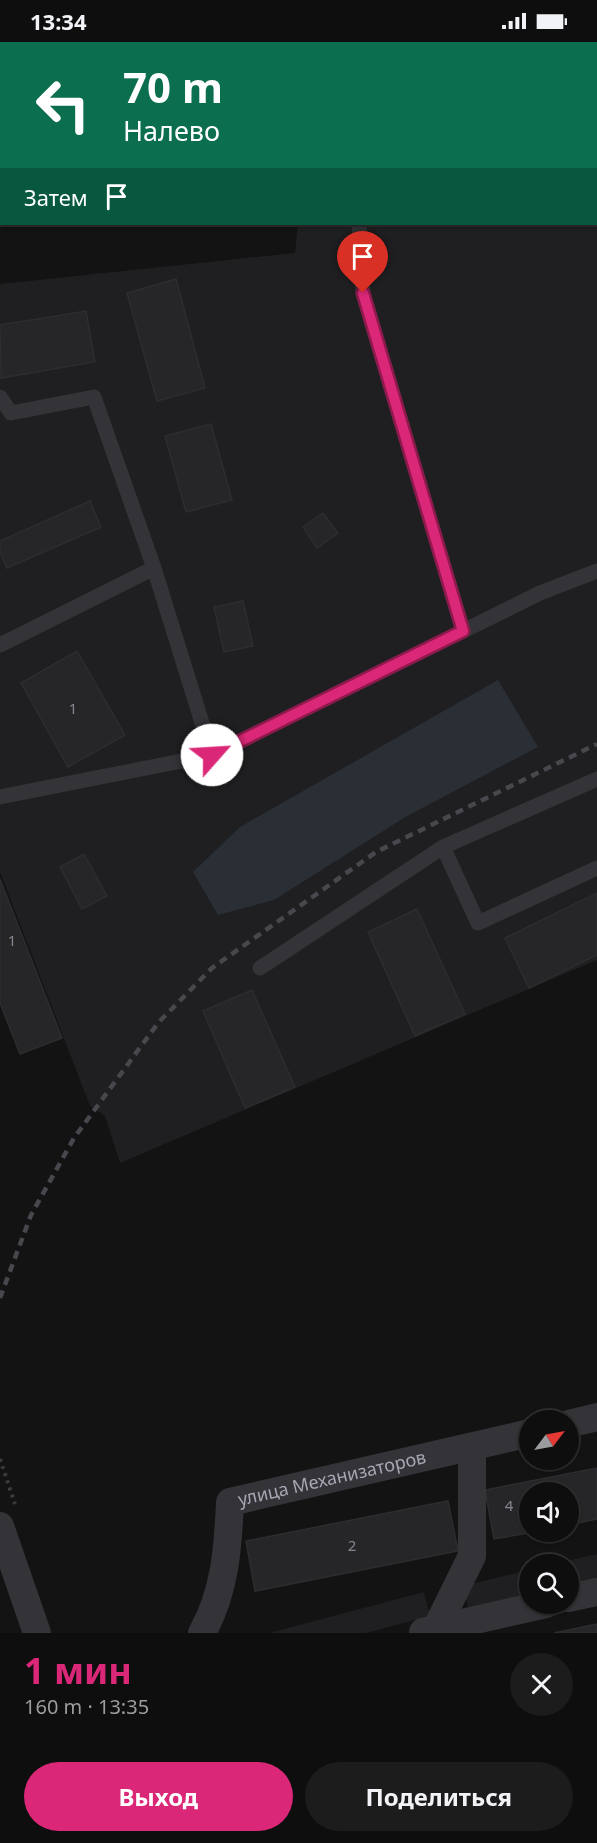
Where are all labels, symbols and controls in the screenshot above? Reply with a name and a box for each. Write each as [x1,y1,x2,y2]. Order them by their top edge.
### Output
text: 13:34 [30,6,87,36]
text: 70 m [123,58,223,115]
icon: left [24,66,102,144]
text: Налево [123,112,220,149]
icon: arrive [100,180,133,213]
text: Затем [24,182,88,212]
pin [337,231,388,293]
icon: arrive [346,240,379,273]
house number: 1 [69,698,77,718]
position arrow [180,723,244,787]
house number: 1 [8,930,16,950]
north arrow [519,1410,579,1470]
map controls [519,1410,579,1614]
street label: улица Механизаторов [236,1444,428,1511]
button: sound [519,1482,579,1542]
house number: 4 [505,1495,514,1515]
house number: 2 [348,1535,356,1555]
button: search [519,1554,579,1614]
text: 1 мин [24,1646,132,1695]
button: close [510,1653,573,1716]
text: 160 m · 13:35 [24,1693,149,1720]
button: Выход [24,1762,293,1831]
button: Поделиться [305,1762,573,1831]

